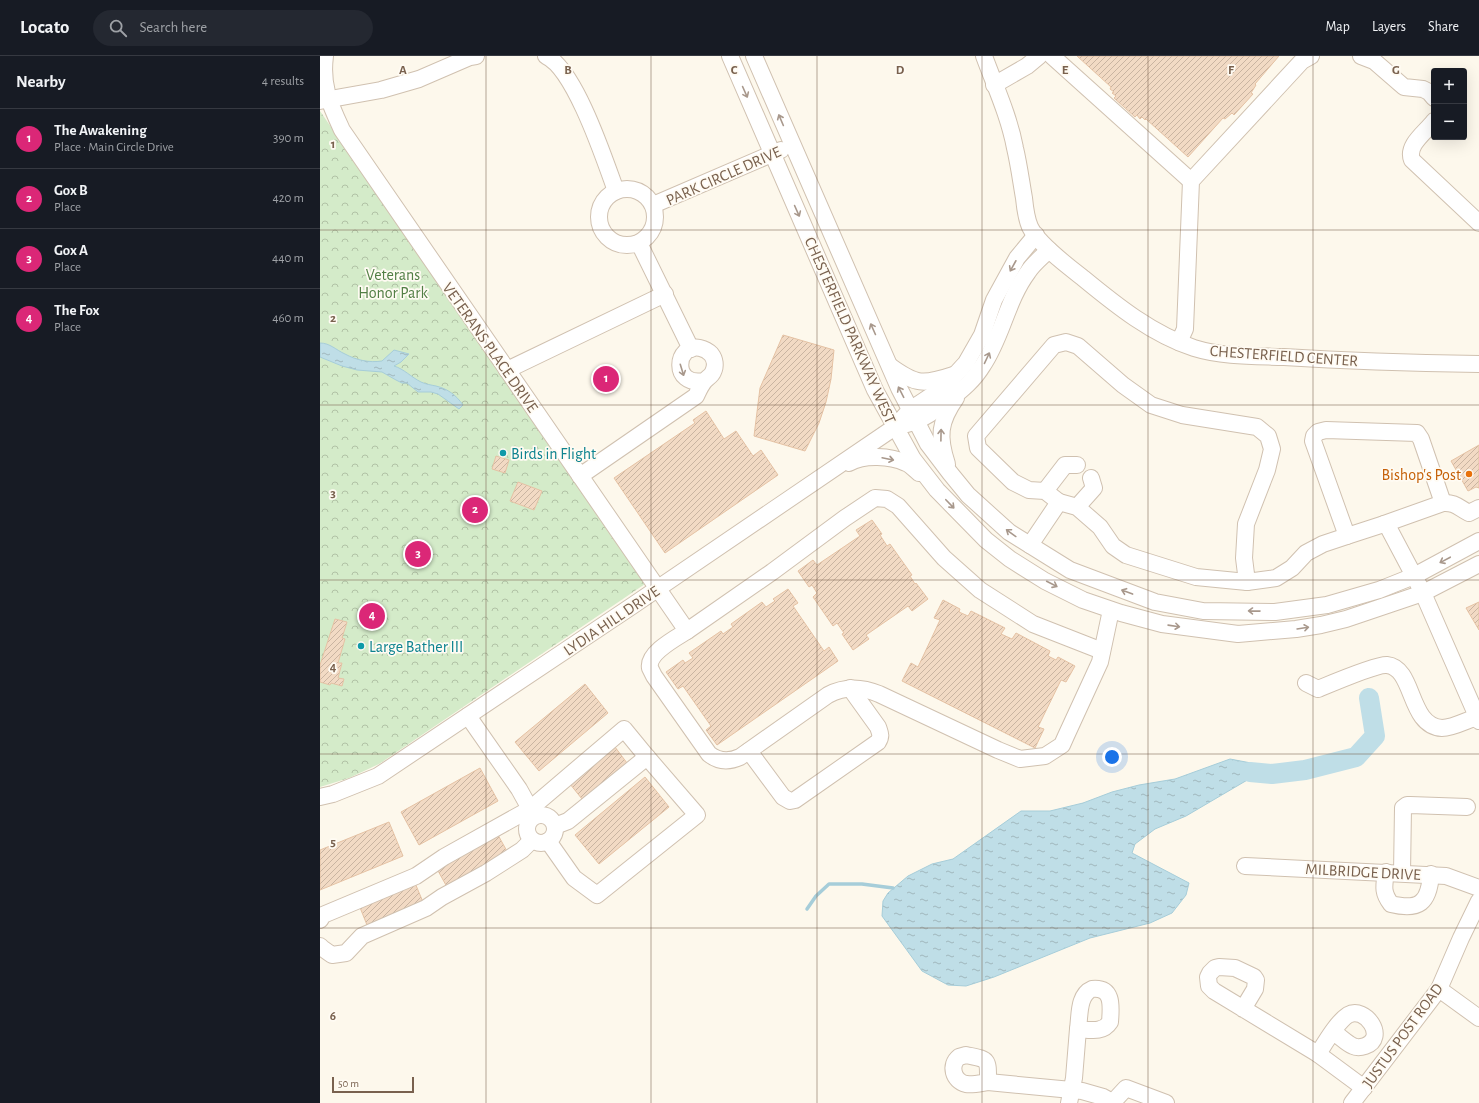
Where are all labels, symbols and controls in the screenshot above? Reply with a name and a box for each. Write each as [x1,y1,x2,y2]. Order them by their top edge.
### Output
search box [93,10,373,46]
icon: search [107,17,129,39]
text: Locato [20,18,69,37]
text: Search here [139,20,207,35]
text: Map [1325,20,1350,34]
text: Layers [1372,20,1406,34]
text: Share [1428,20,1459,34]
text: A [399,64,407,77]
text: B [564,64,572,77]
text: C [731,64,738,77]
text: D [896,64,905,77]
text: E [1062,64,1069,77]
text: F [1228,64,1235,77]
text: G [1392,64,1400,77]
map controls [1431,68,1467,140]
button: + [1431,68,1467,104]
text: Nearby [16,73,66,90]
text: 4 results [262,75,304,88]
one-way arrow [742,85,749,97]
button: − [1431,104,1467,140]
one-way arrow [777,114,784,126]
text: The Awakening [54,123,147,138]
text: 1 [27,132,31,145]
text: 390 m [273,132,304,145]
text: 1 [331,138,335,151]
text: Place · Main Circle Drive [54,141,174,154]
street label: PARK CIRCLE DRIVE [664,143,783,208]
text: Gox B [54,183,88,198]
text: 2 [26,192,32,205]
text: 420 m [272,192,304,205]
text: Place [54,201,81,214]
one-way arrow [794,205,801,217]
street label: CHESTERFIELD PARKWAY WEST [802,235,899,426]
text: Gox A [54,243,88,258]
text: 3 [26,252,32,265]
text: 440 m [272,252,304,265]
one-way arrow [1008,260,1016,272]
text: Place [54,261,81,274]
park label: Veterans Honor Park [358,267,429,301]
street label: VETERANS PLACE DRIVE [439,280,541,416]
text: The Fox [54,303,99,318]
text: 4 [26,312,32,325]
text: 460 m [272,312,304,325]
text: 2 [330,312,336,325]
text: Place [54,321,81,334]
one-way arrow [868,323,876,335]
street label: CHESTERFIELD CENTER [1209,343,1359,369]
one-way arrow [984,352,991,364]
one-way arrow [679,363,686,376]
pin: 1 [593,364,619,394]
one-way arrow [897,386,904,398]
one-way arrow [937,429,945,442]
place label: Birds in Flight [511,446,596,462]
marker: Birds in Flight [498,448,508,458]
one-way arrow [881,455,894,463]
place label: Bishop's Post [1381,467,1461,483]
marker: Bishop's Post [1464,469,1474,479]
text: 3 [330,487,336,500]
pin: 2 [462,495,488,525]
one-way arrow [946,499,955,509]
one-way arrow [1006,529,1017,537]
pin: 3 [405,539,431,569]
one-way arrow [1439,556,1451,564]
one-way arrow [1046,581,1058,588]
street label: LYDIA HILL DRIVE [561,583,663,659]
one-way arrow [1121,587,1133,595]
pin: 4 [359,601,385,631]
one-way arrow [1248,608,1261,615]
one-way arrow [1167,622,1180,630]
one-way arrow [1296,624,1309,632]
place label: Large Bather III [369,639,463,655]
marker: Large Bather III [356,641,366,651]
text: 4 [330,661,337,674]
your location [1102,747,1122,767]
text: 5 [330,836,336,849]
street label: MILBRIDGE DRIVE [1305,861,1421,883]
street label: JUSTUS POST ROAD [1360,980,1446,1091]
text: 6 [330,1010,336,1023]
scale bar [332,1075,414,1094]
text: 50 m [338,1078,359,1089]

